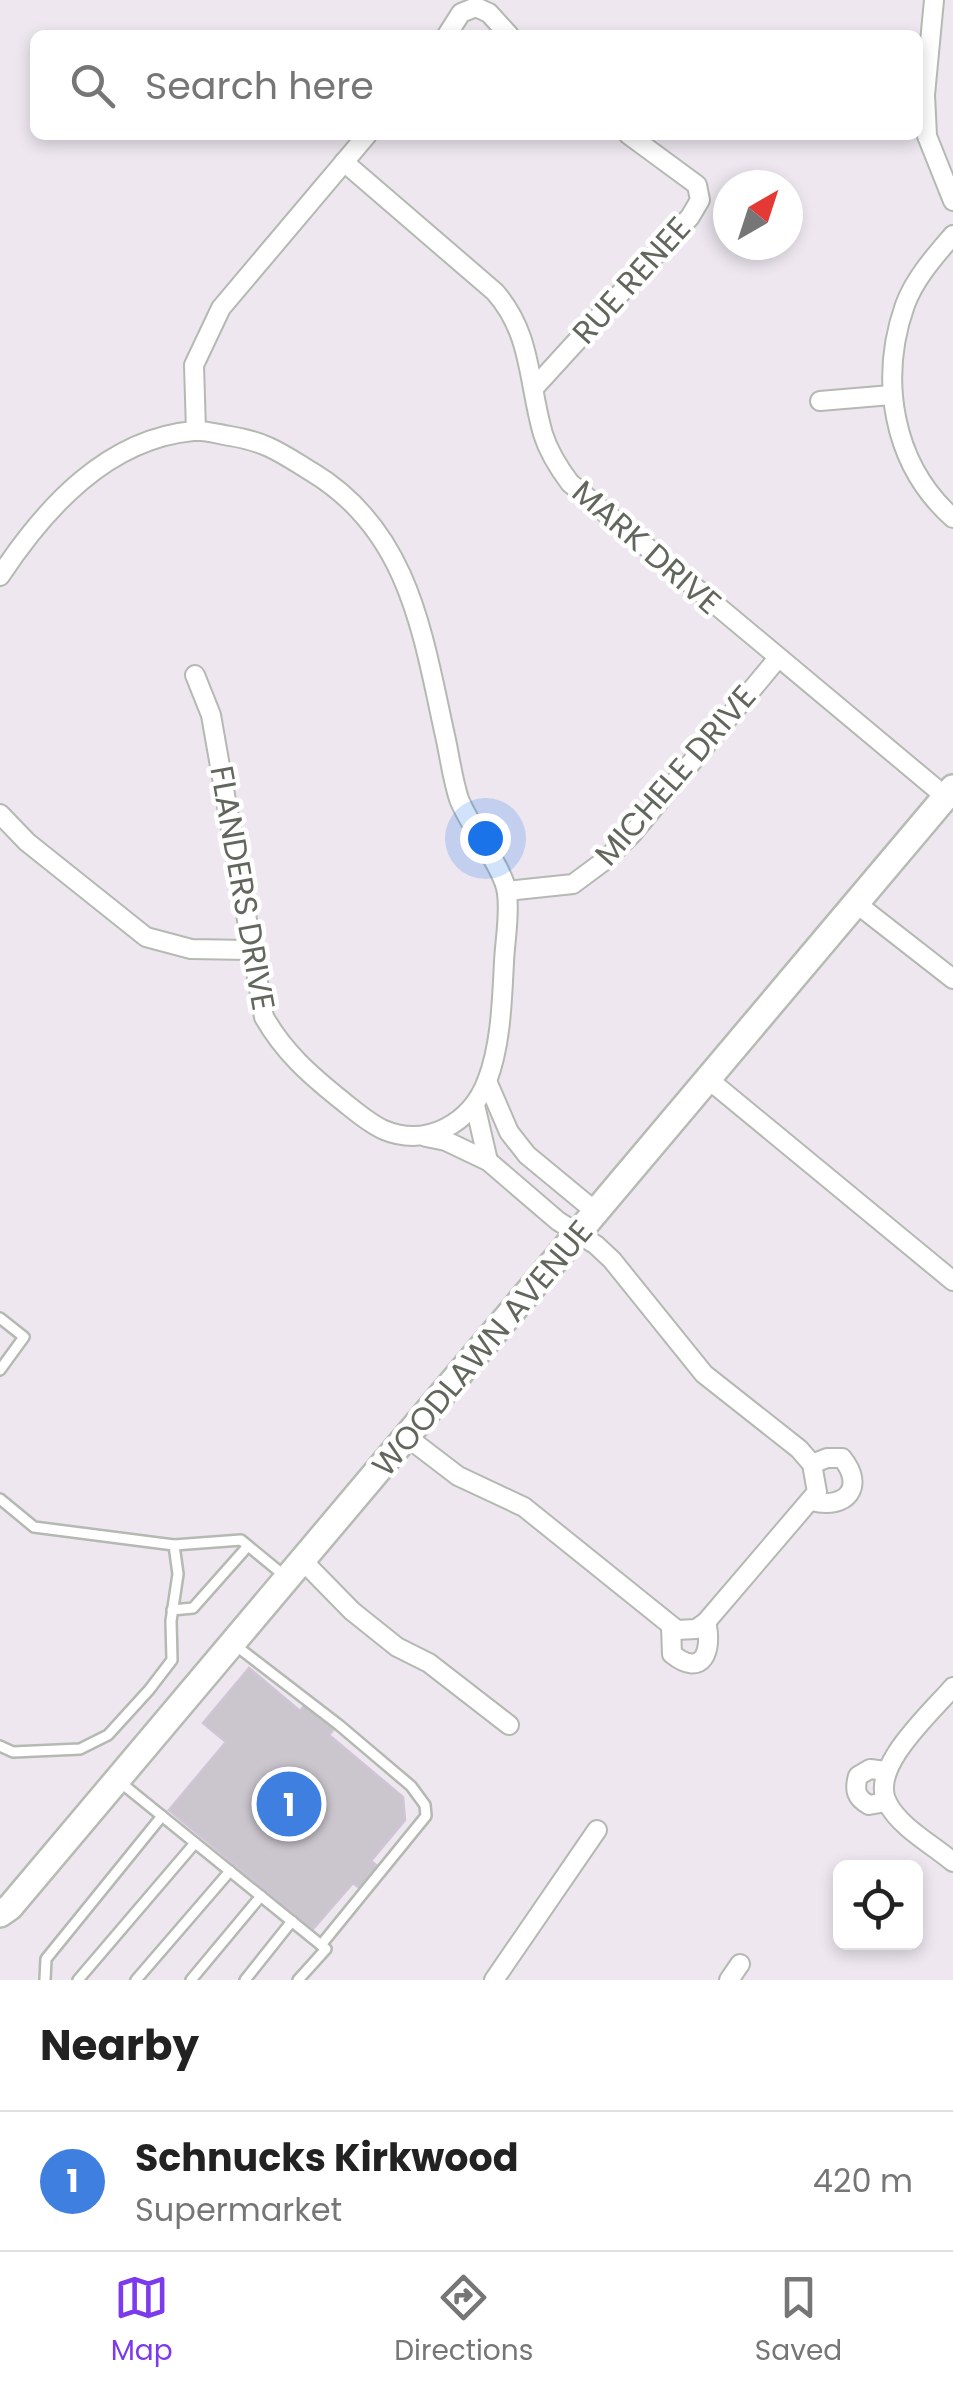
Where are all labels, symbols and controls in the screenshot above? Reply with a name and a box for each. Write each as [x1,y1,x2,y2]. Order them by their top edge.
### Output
search box [30,30,923,140]
icon: search [65,58,120,113]
text: Search here [145,59,374,112]
north arrow [713,170,803,260]
street label: RUE RENEE [562,207,700,353]
street label: MARK DRIVE [563,470,731,624]
street label: MICHELE DRIVE [584,675,766,875]
street label: FLANDERS DRIVE [199,762,287,1014]
your location [460,813,511,864]
street label: WOODLAWN AVENUE [361,1210,603,1486]
pin: 1 [256,1766,322,1842]
map controls [833,1860,923,1950]
button: locate [833,1860,923,1950]
text: Nearby [40,2016,199,2075]
text: Schnucks Kirkwood [135,2131,519,2184]
text: 1 [66,2158,79,2203]
text: 420 m [813,2158,913,2203]
text: Supermarket [135,2187,342,2232]
tab: Map [111,2270,173,2372]
tab: Directions [394,2270,533,2372]
tab: Saved [755,2270,842,2372]

